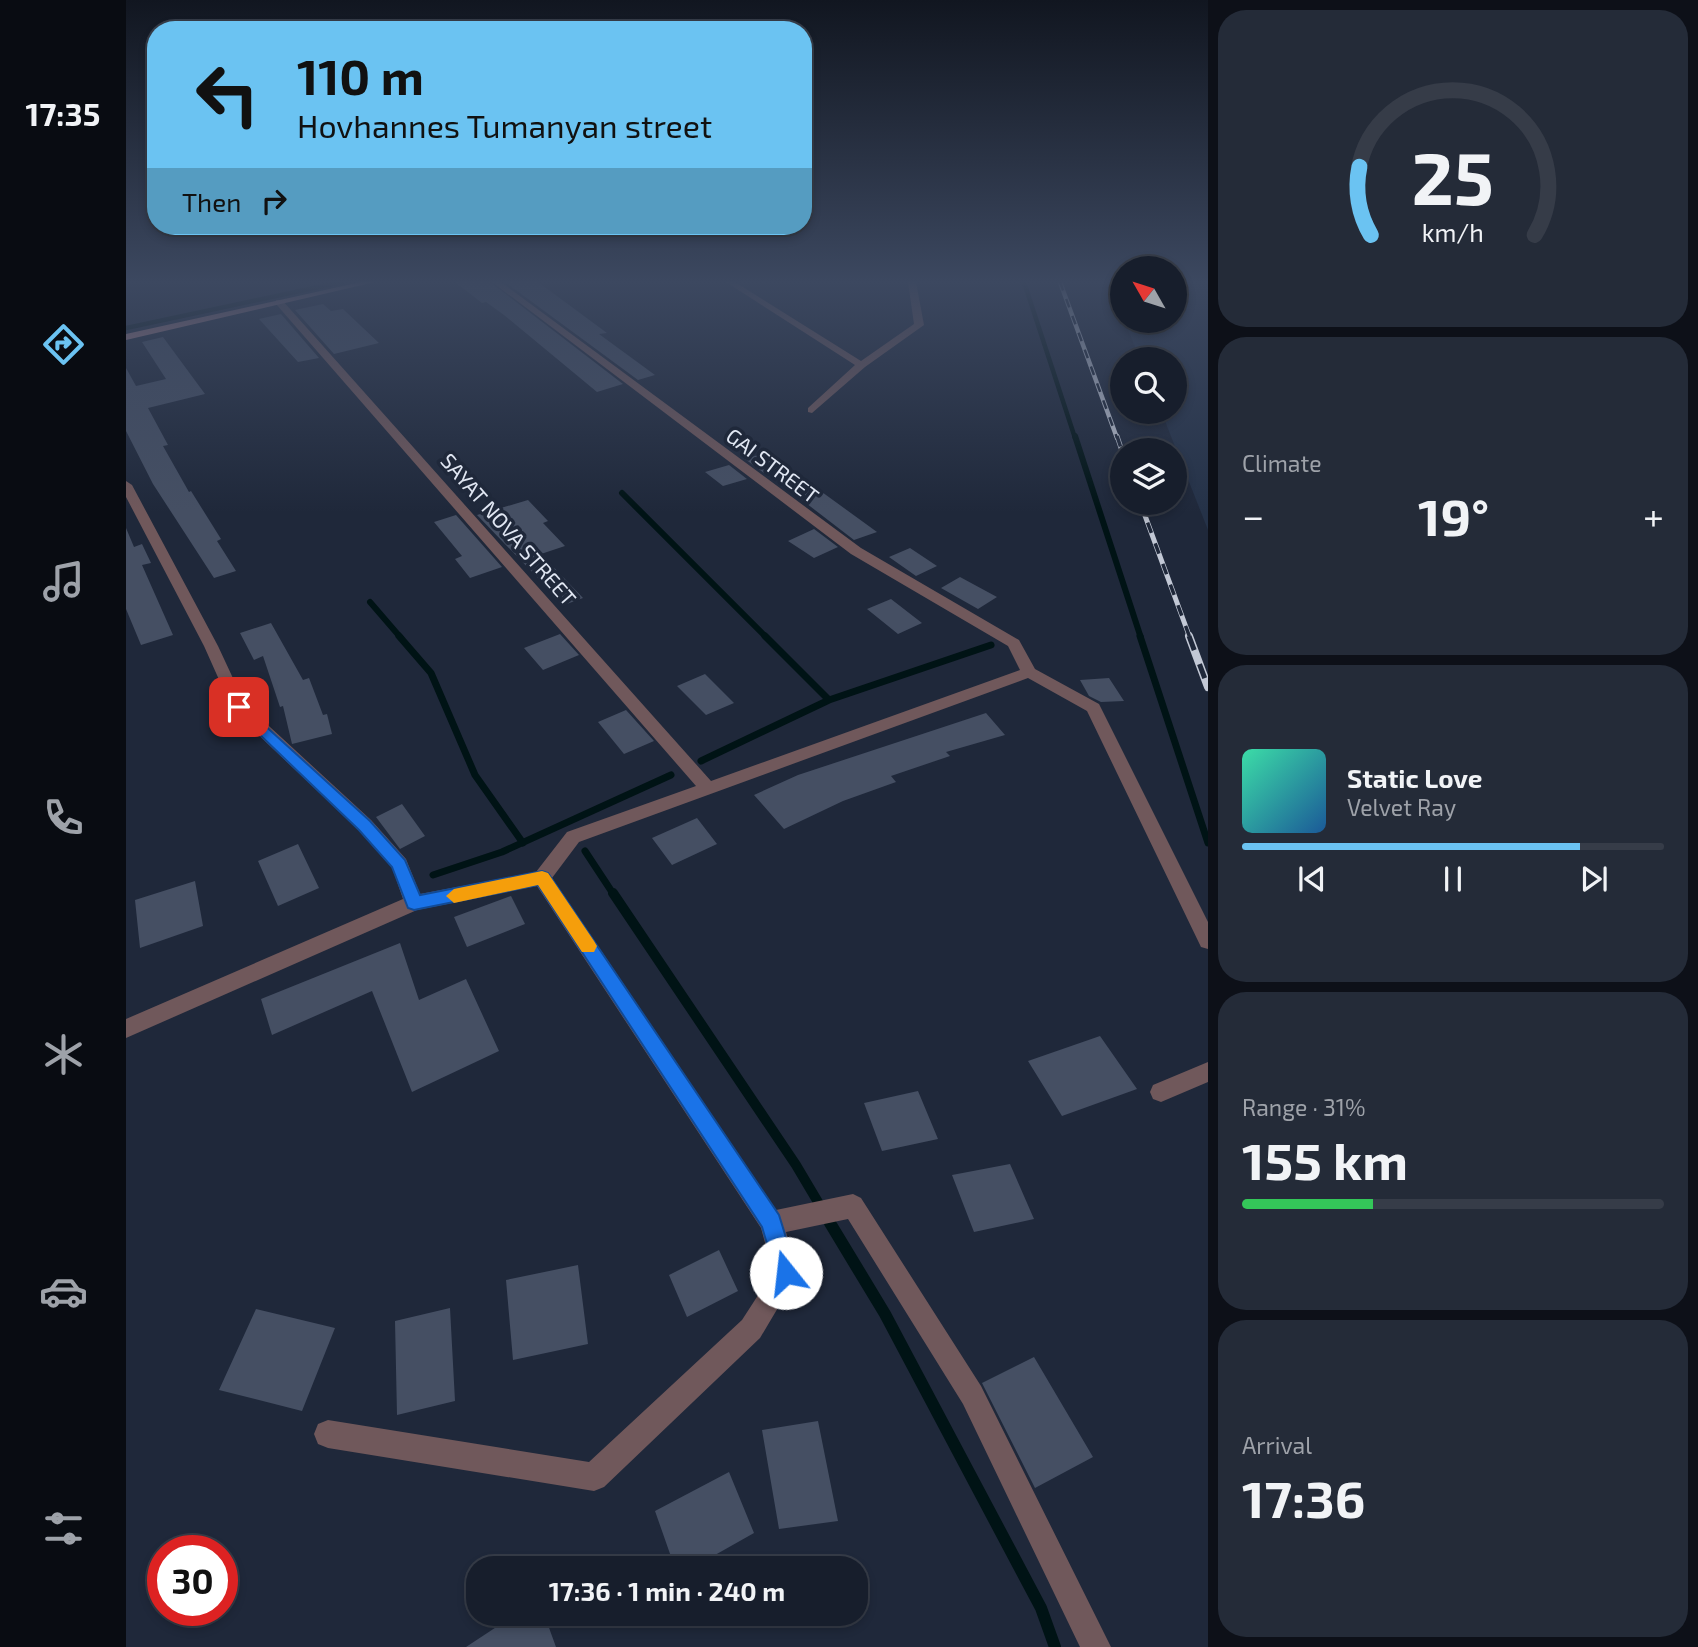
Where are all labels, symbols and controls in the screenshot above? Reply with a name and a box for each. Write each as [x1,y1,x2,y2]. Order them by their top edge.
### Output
text: 110 m [297,46,424,105]
icon: left [182,49,273,140]
text: 17:35 [26,94,100,132]
text: Hovhannes Tumanyan street [297,106,712,144]
text: 25 [1412,132,1494,220]
icon: right [255,182,293,220]
text: Then [182,186,241,217]
text: km/h [1422,217,1484,247]
north arrow [1110,256,1186,332]
map controls [1110,256,1187,515]
icon: directions [39,320,88,369]
button: search [1110,347,1187,424]
street label: GAI STREET [722,422,824,508]
button: layers [1110,438,1187,515]
street label: SAYAT NOVA STREET [436,448,582,610]
text: Climate [1242,449,1322,477]
text: 19° [1418,484,1489,546]
text: − [1242,492,1264,538]
text: + [1643,492,1664,538]
icon: music [39,557,88,606]
pin [209,677,269,737]
icon: arrive [220,688,258,726]
text: Static Love [1347,762,1483,793]
icon: phone [39,793,88,842]
text: Velvet Ray [1347,793,1456,821]
icon: previous [1293,860,1331,898]
icon: pause [1434,860,1472,898]
icon: next [1575,860,1613,898]
icon: climate [39,1030,88,1079]
text: Range · 31% [1242,1093,1366,1121]
text: 155 km [1242,1128,1408,1190]
position arrow [749,1236,823,1310]
icon: car [39,1267,88,1316]
text: Arrival [1242,1431,1312,1459]
text: 17:36 [1242,1466,1365,1528]
icon: filters [39,1504,88,1553]
speed limit sign: 30 [147,1535,238,1626]
text: 17:36 · 1 min · 240 m [549,1575,785,1606]

